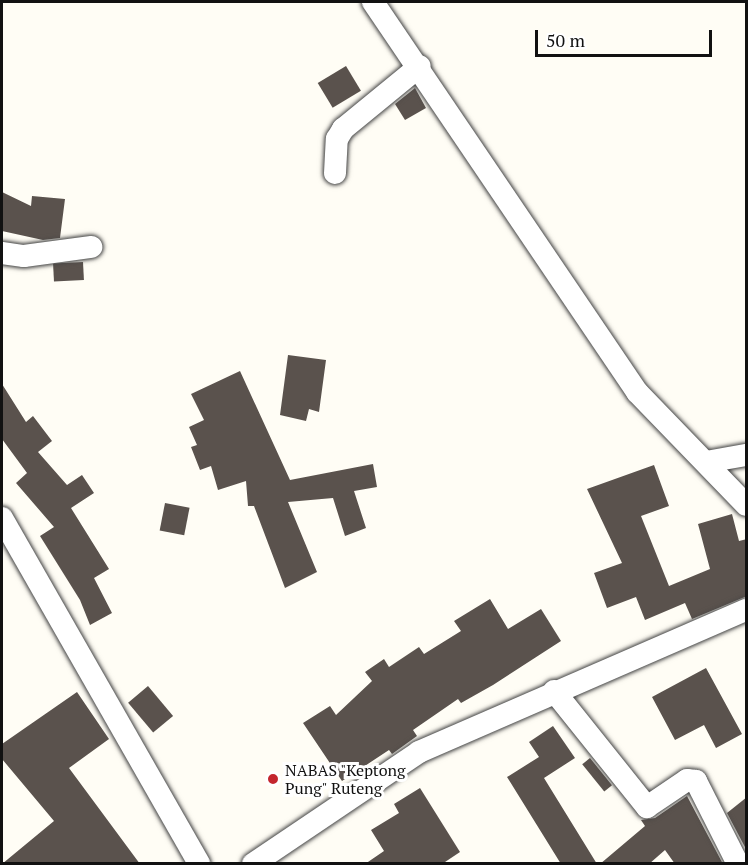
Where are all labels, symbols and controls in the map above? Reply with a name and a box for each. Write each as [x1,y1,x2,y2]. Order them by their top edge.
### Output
scale bar [538,18,715,56]
text: 50 m [546,28,585,52]
place label: NABAS "Keptong Pung" Ruteng [285,760,406,798]
marker: NABAS "Keptong Pung" Ruteng [266,772,280,786]

